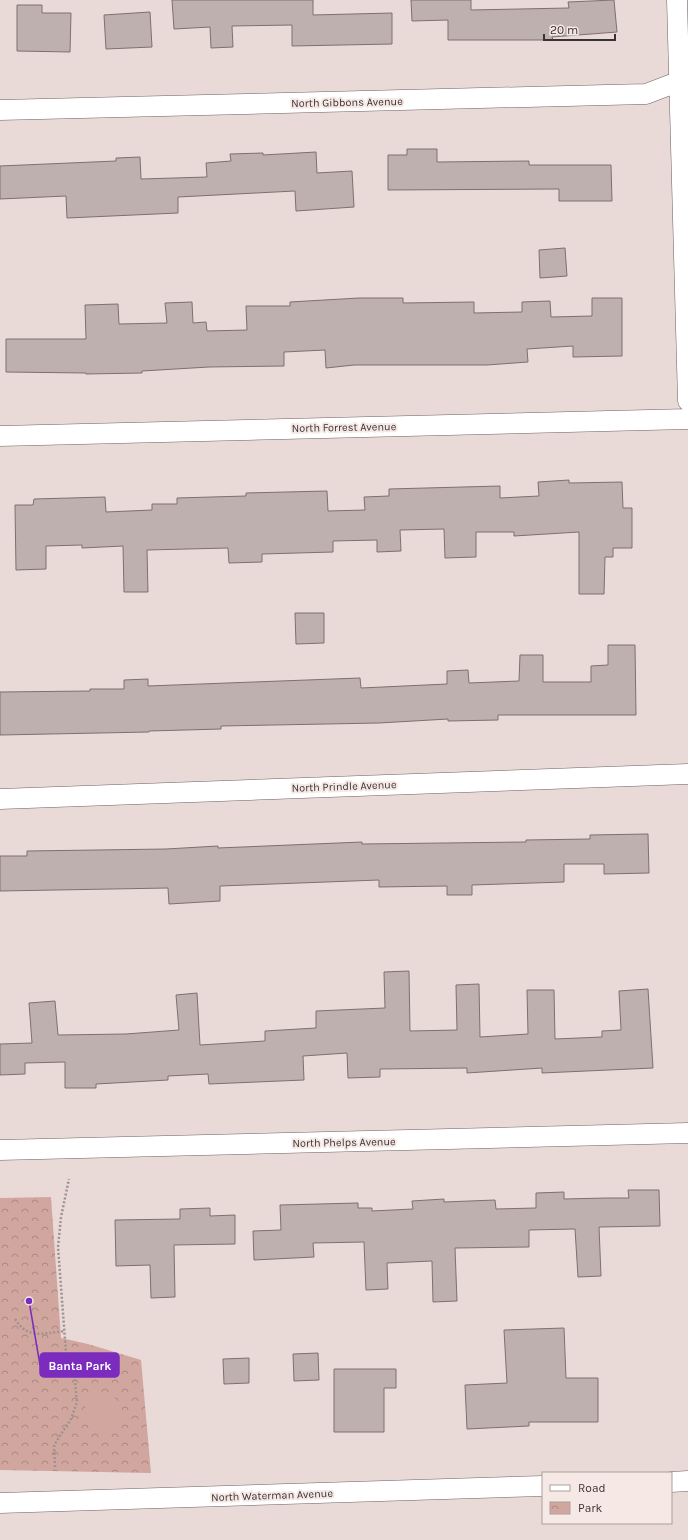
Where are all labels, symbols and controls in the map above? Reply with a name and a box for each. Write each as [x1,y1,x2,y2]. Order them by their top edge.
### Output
scale bar [544,16,615,42]
text: 20 m [550,23,578,37]
street label: North Gibbons Avenue [291,95,403,110]
street label: North Forrest Avenue [292,420,397,435]
street label: North Prindle Avenue [291,778,397,795]
street label: North Phelps Avenue [292,1135,396,1150]
callout: Banta Park [40,1353,119,1377]
text: Banta Park [49,1359,111,1373]
legend [542,1472,672,1524]
text: Road [578,1481,606,1495]
street label: North Waterman Avenue [211,1487,334,1504]
text: Park [578,1501,603,1515]

